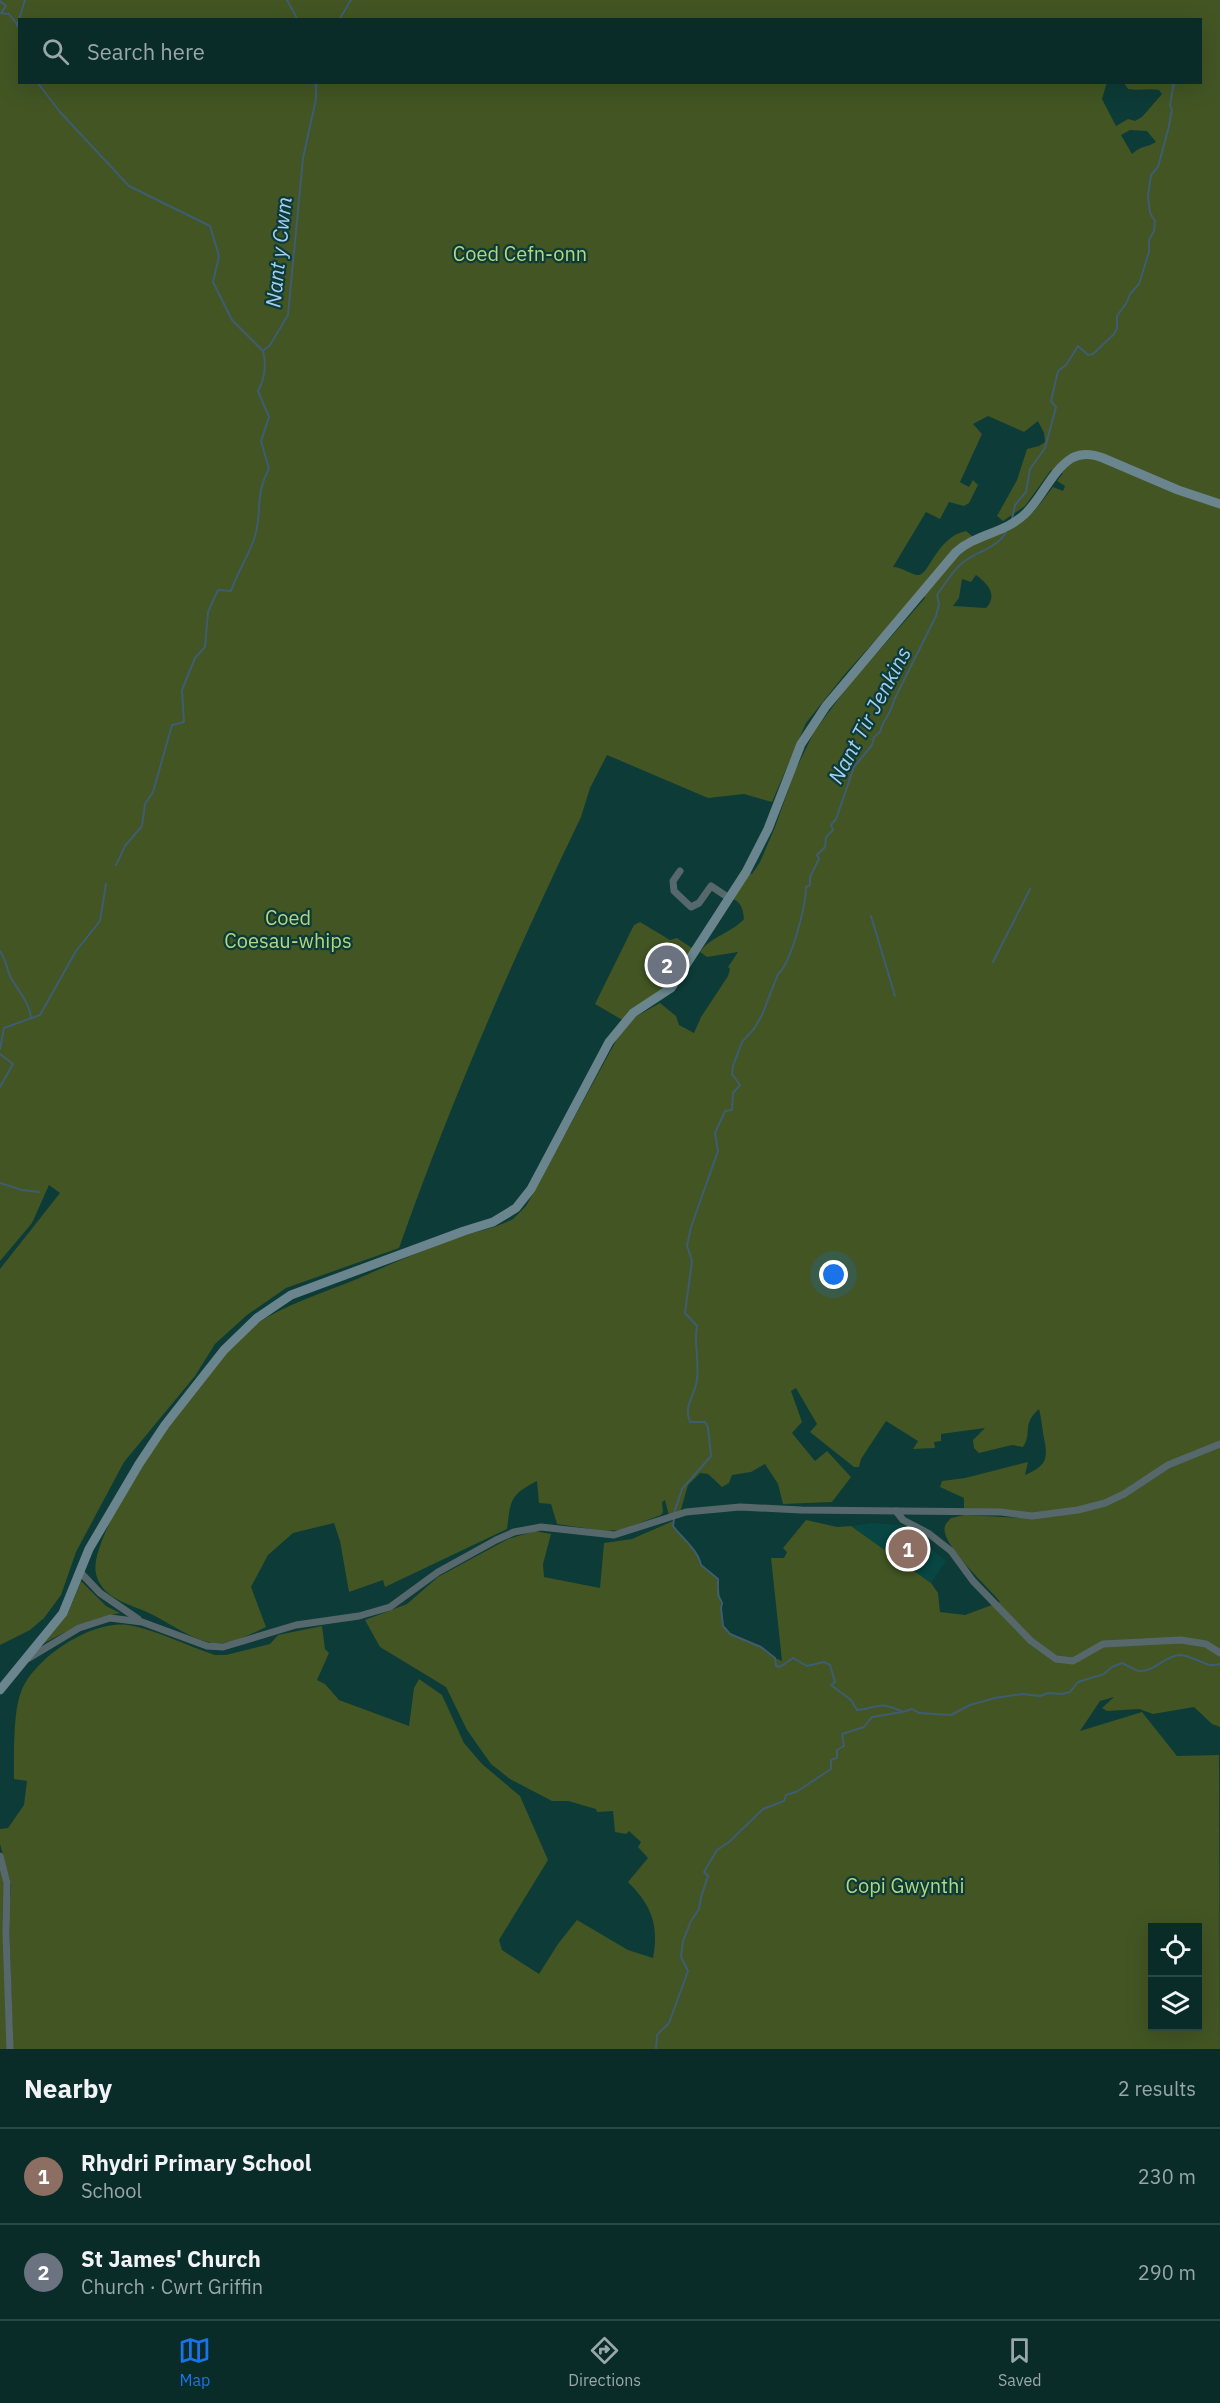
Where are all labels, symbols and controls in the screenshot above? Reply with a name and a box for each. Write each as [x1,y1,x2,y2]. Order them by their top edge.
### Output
search box [18,18,1202,84]
icon: search [39,35,72,68]
text: Search here [87,37,205,66]
water label: Nant y Cwm [258,195,298,309]
park label: Coed Cefn-onn [453,240,587,267]
water label: Nant Tir Jenkins [821,642,917,788]
park label: Coed Coesau-whips [224,904,352,954]
pin: 2 [648,942,686,988]
your location [819,1260,848,1289]
pin: 1 [888,1526,928,1572]
park label: Copi Gwynthi [846,1872,964,1899]
map controls [1148,1923,1202,2031]
button: locate [1148,1923,1202,1977]
button: layers [1148,1977,1202,2031]
text: Nearby [24,2071,112,2105]
text: 2 results [1118,2075,1196,2102]
text: Rhydri Primary School [81,2148,311,2177]
text: 1 [38,2163,50,2190]
text: 230 m [1138,2163,1196,2190]
text: School [81,2177,142,2204]
text: St James' Church [81,2244,261,2273]
text: 2 [38,2259,50,2286]
text: 290 m [1138,2259,1196,2286]
text: Church · Cwrt Griffin [81,2273,263,2300]
tab: Map [178,2334,211,2390]
tab: Directions [568,2334,641,2390]
tab: Saved [998,2334,1042,2390]

